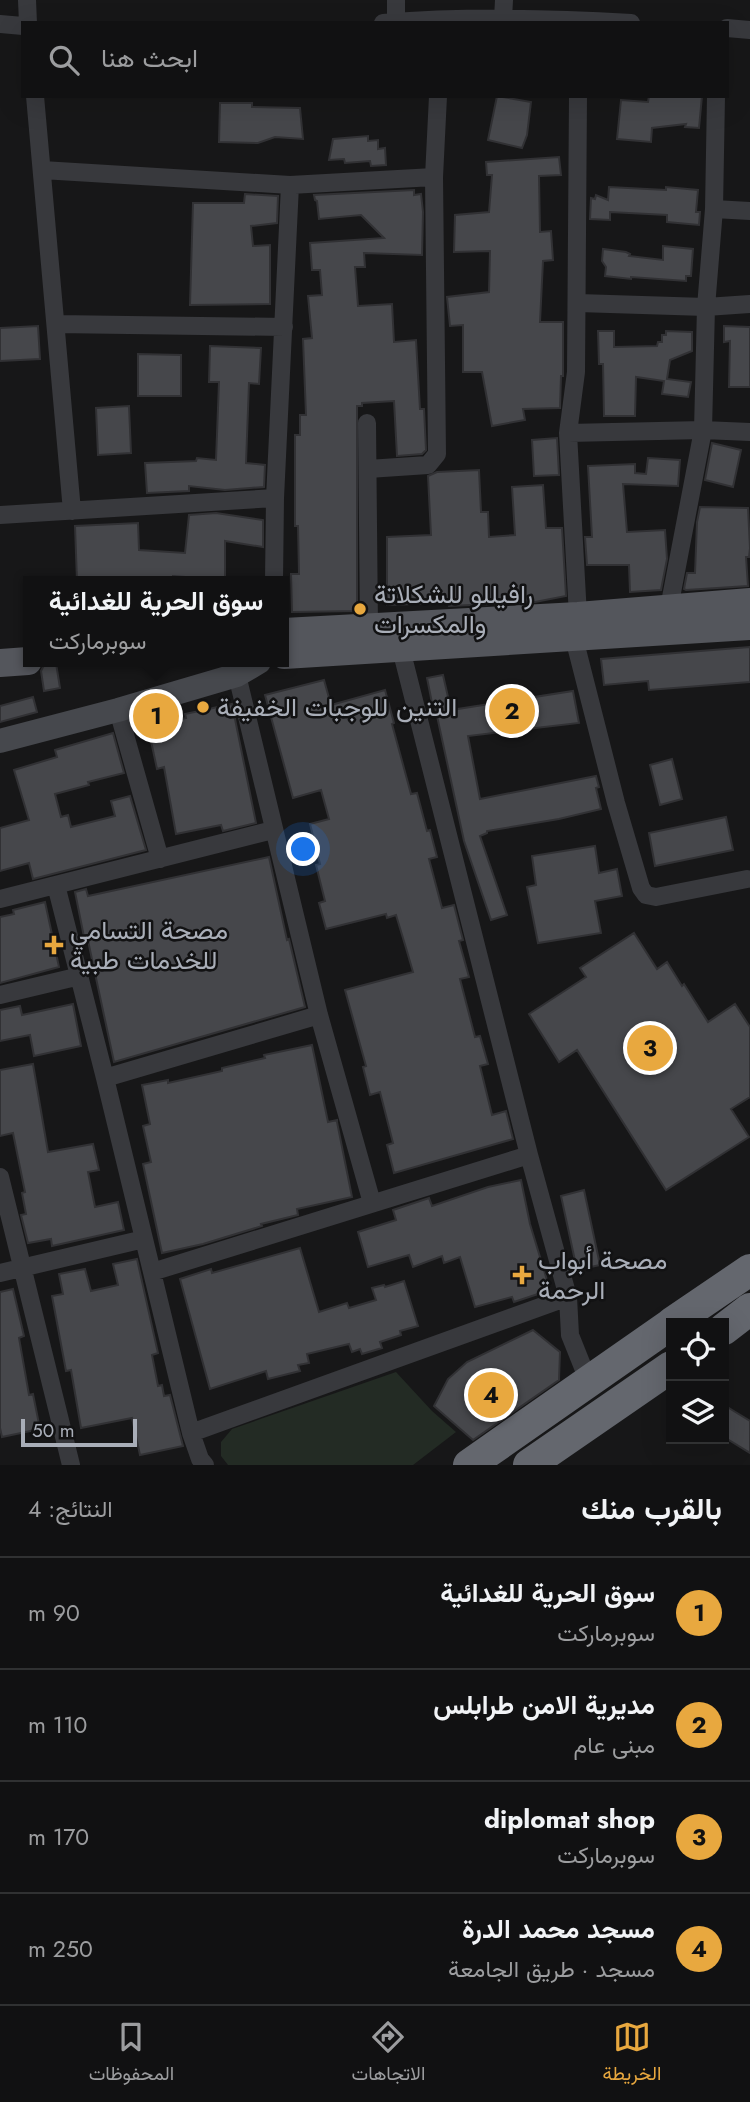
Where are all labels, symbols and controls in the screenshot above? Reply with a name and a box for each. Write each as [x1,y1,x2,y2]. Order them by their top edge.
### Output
search box [21,21,729,98]
text: ابحث هنا [101,39,198,77]
icon: search [45,41,83,79]
place label: رافيللو للشكلاتة والمكسرات [374,575,533,643]
popup [23,576,289,667]
text: سوق الحرية للغدائية [49,582,263,620]
marker: رافيللو للشكلاتة والمكسرات [352,601,368,617]
text: سوبرماركت [49,624,147,658]
pin: 2 [489,685,535,737]
place label: التنين للوجبات الخفيفة [217,688,457,726]
pin: 1 [133,690,179,742]
marker: التنين للوجبات الخفيفة [195,699,211,715]
your location [286,832,320,866]
place label: مصحة التسامي للخدمات طبية [70,911,228,979]
marker: مصحة التسامي للخدمات طبية [44,935,64,955]
pin: 3 [627,1022,673,1074]
place label: مصحة أبواب الرحمة [538,1241,667,1309]
marker: مصحة أبواب الرحمة [512,1265,532,1285]
map controls [666,1318,729,1444]
button: locate [666,1318,729,1381]
pin: 4 [468,1369,514,1421]
button: layers [666,1381,729,1444]
scale bar [21,1416,136,1448]
text: 50 m [32,1417,75,1444]
text: بالقرب منك [581,1487,722,1530]
text: النتائج: 4 [28,1492,113,1526]
text: سوق الحرية للغدائية [440,1574,655,1612]
text: 90 m [28,1596,80,1630]
text: 1 [693,1596,705,1630]
text: سوبرماركت [557,1616,655,1650]
text: مديرية الامن طرابلس [433,1686,655,1724]
text: 110 m [28,1708,87,1742]
text: 2 [691,1708,707,1742]
text: مبنى عام [573,1728,655,1762]
text: diplomat shop [484,1800,655,1838]
text: 170 m [28,1820,89,1854]
text: 3 [692,1820,706,1854]
text: سوبرماركت [557,1838,655,1872]
text: مسجد محمد الدرة [462,1910,655,1948]
text: 250 m [28,1932,93,1966]
text: 4 [691,1932,707,1966]
text: مسجد · طريق الجامعة [448,1952,655,1986]
tab: المحفوظات [89,2018,174,2090]
tab: الاتجاهات [352,2018,425,2090]
tab: الخريطة [603,2018,661,2090]

